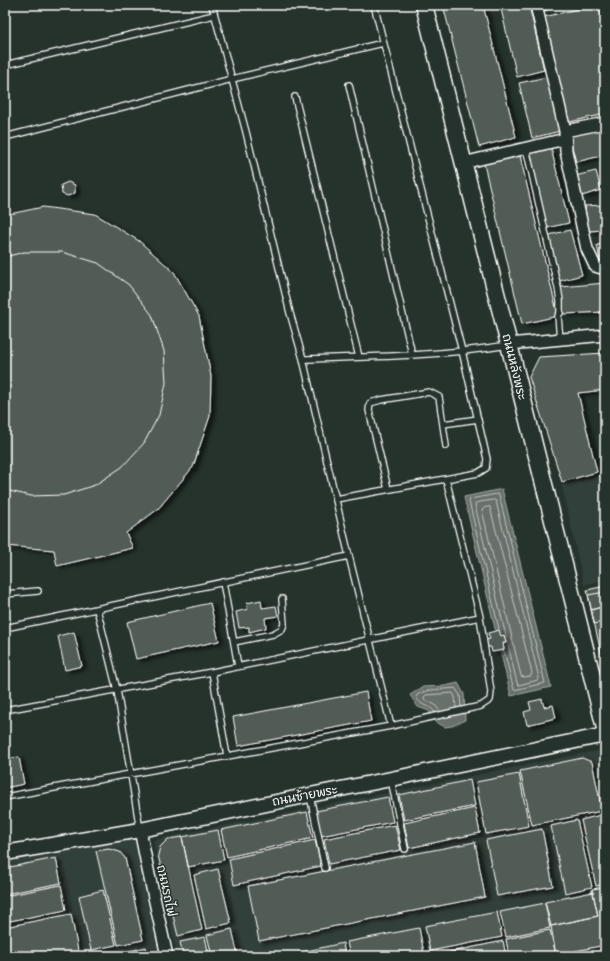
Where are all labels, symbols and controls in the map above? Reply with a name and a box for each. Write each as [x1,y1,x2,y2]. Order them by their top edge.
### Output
street label: ถนนหลังพระ [499,332,530,402]
street label: ถนนซ้ายพระ [271,782,339,810]
street label: ถนนรถไฟ [153,864,180,918]

